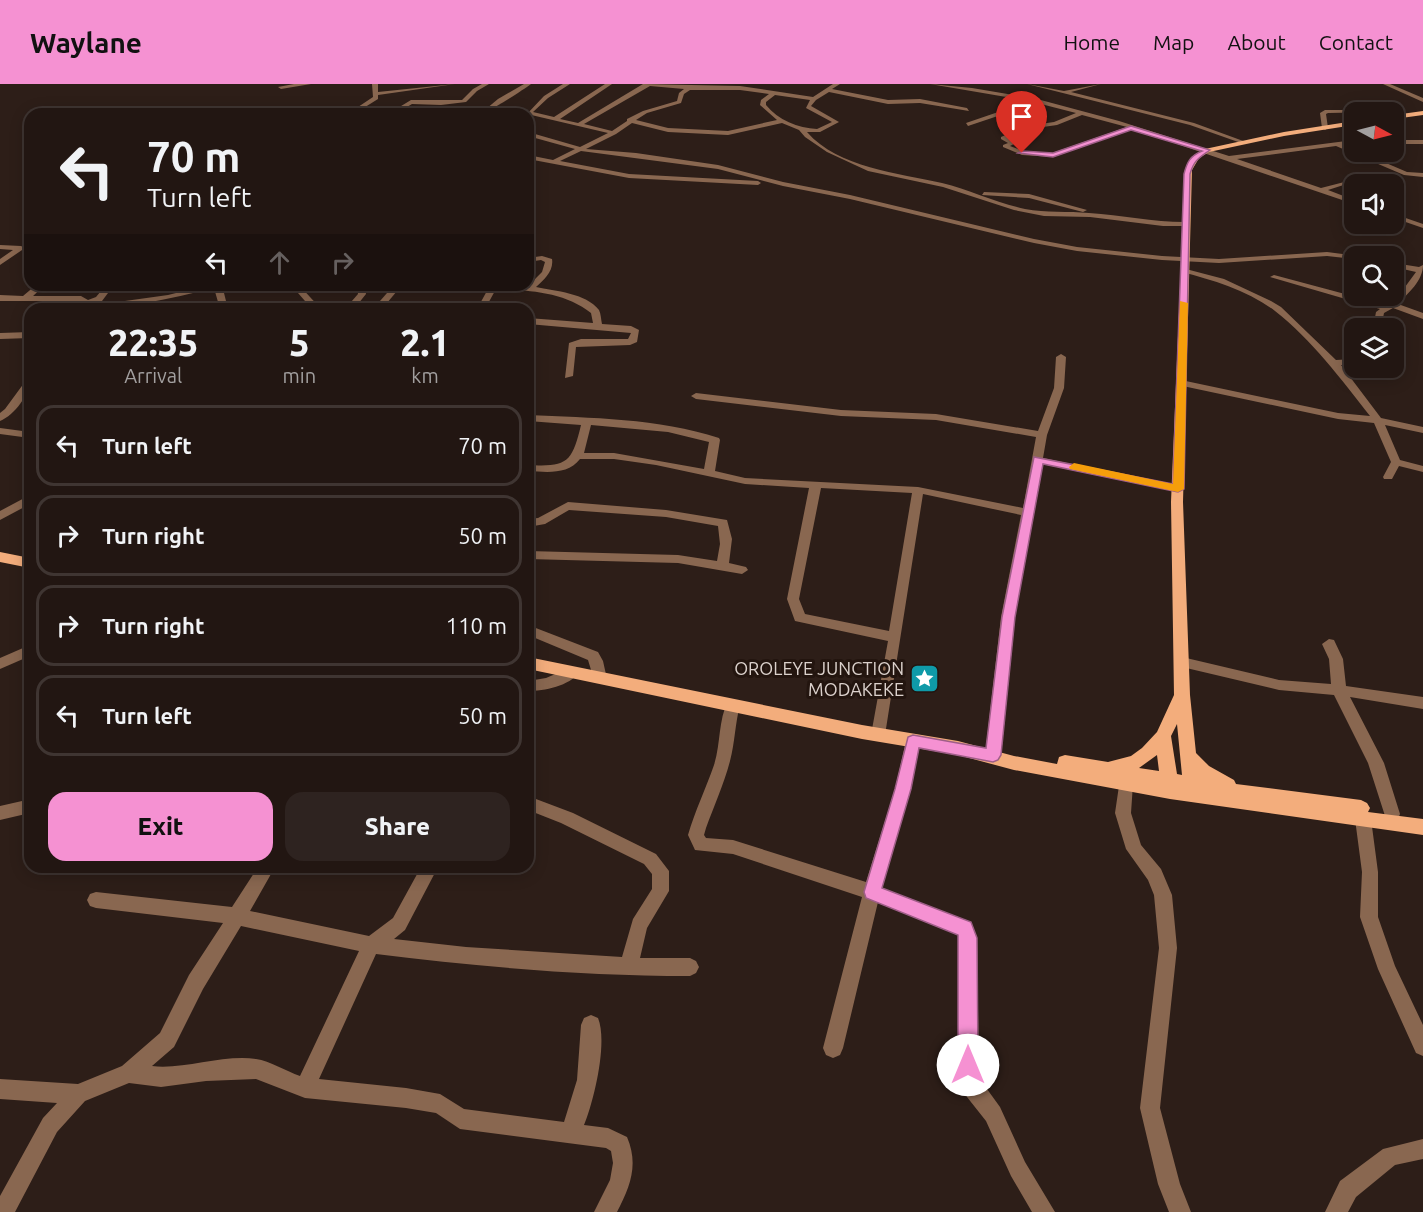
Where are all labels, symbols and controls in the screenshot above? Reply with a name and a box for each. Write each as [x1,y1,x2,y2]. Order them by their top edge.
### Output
text: Waylane [30,27,142,58]
text: Home [1063,30,1120,54]
text: Map [1153,30,1194,54]
text: About [1227,30,1286,54]
text: Contact [1319,30,1393,54]
pin [996,91,1047,153]
icon: arrive [1005,100,1038,133]
north arrow [1344,102,1404,162]
map controls [1344,102,1404,378]
icon: left [48,132,126,210]
text: 70 m [147,133,241,180]
button: sound [1344,174,1404,234]
text: Turn left [147,182,251,212]
icon: left [200,246,233,279]
icon: ahead [263,246,296,279]
icon: right [326,246,359,279]
button: search [1344,246,1404,306]
button: layers [1344,318,1404,378]
text: 22:35 [108,322,198,363]
text: 5 [289,322,309,363]
text: 2.1 [400,322,450,363]
text: Arrival [124,364,182,387]
text: min [283,364,316,387]
text: km [411,364,439,387]
icon: left [51,429,84,462]
text: Turn left [102,433,192,458]
text: 70 m [458,433,507,458]
icon: right [51,519,84,552]
text: Turn right [102,523,204,548]
text: 50 m [458,523,507,548]
icon: right [51,609,84,642]
text: Turn right [102,613,204,638]
text: 110 m [446,613,507,638]
place label: OROLEYE JUNCTION MODAKEKE [734,658,904,699]
place icon: OROLEYE JUNCTION MODAKEKE [909,662,941,694]
icon: left [51,699,84,732]
text: Turn left [102,703,192,728]
text: 50 m [458,703,507,728]
button: Exit [48,792,273,861]
button: Share [285,792,510,861]
position arrow [936,1033,1000,1097]

